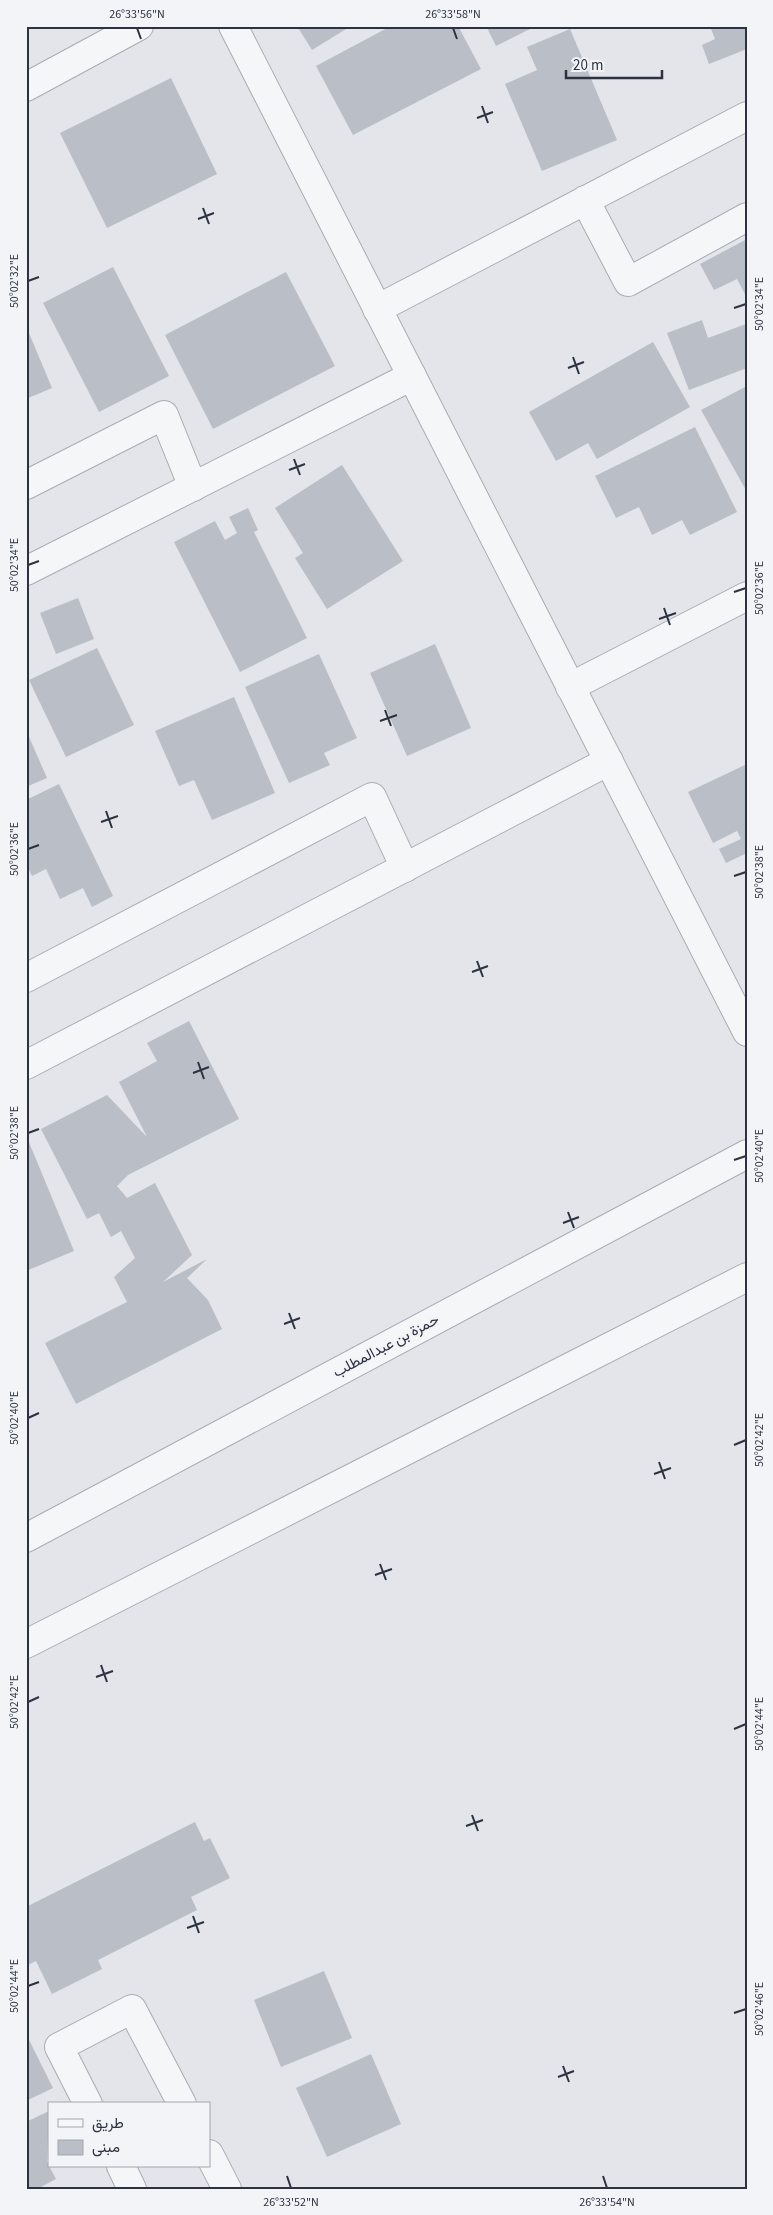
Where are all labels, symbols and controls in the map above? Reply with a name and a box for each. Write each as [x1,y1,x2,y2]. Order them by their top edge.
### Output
text: 26°33'56"N [109,6,165,23]
text: 26°33'58"N [425,6,481,23]
scale bar [566,48,662,80]
text: 20 m [573,55,603,76]
text: 50°02'32"E [6,254,23,308]
text: 50°02'34"E [751,277,768,331]
text: 50°02'34"E [6,538,23,592]
text: 50°02'36"E [751,561,768,615]
text: 50°02'36"E [6,822,23,876]
text: 50°02'38"E [751,845,768,899]
text: 50°02'38"E [6,1106,23,1160]
text: 50°02'40"E [751,1129,768,1183]
street label: حمزة بن عبدالمطلب [329,1309,443,1383]
text: 50°02'40"E [6,1391,23,1445]
text: 50°02'42"E [751,1413,768,1467]
text: 50°02'42"E [6,1675,23,1729]
text: 50°02'44"E [751,1697,768,1751]
text: 50°02'44"E [6,1959,23,2013]
text: 50°02'46"E [751,1982,768,2036]
legend [48,2102,210,2168]
text: طريق [92,2113,124,2134]
text: مبنى [92,2137,120,2158]
text: 26°33'52"N [263,2194,319,2211]
text: 26°33'54"N [579,2194,635,2211]

